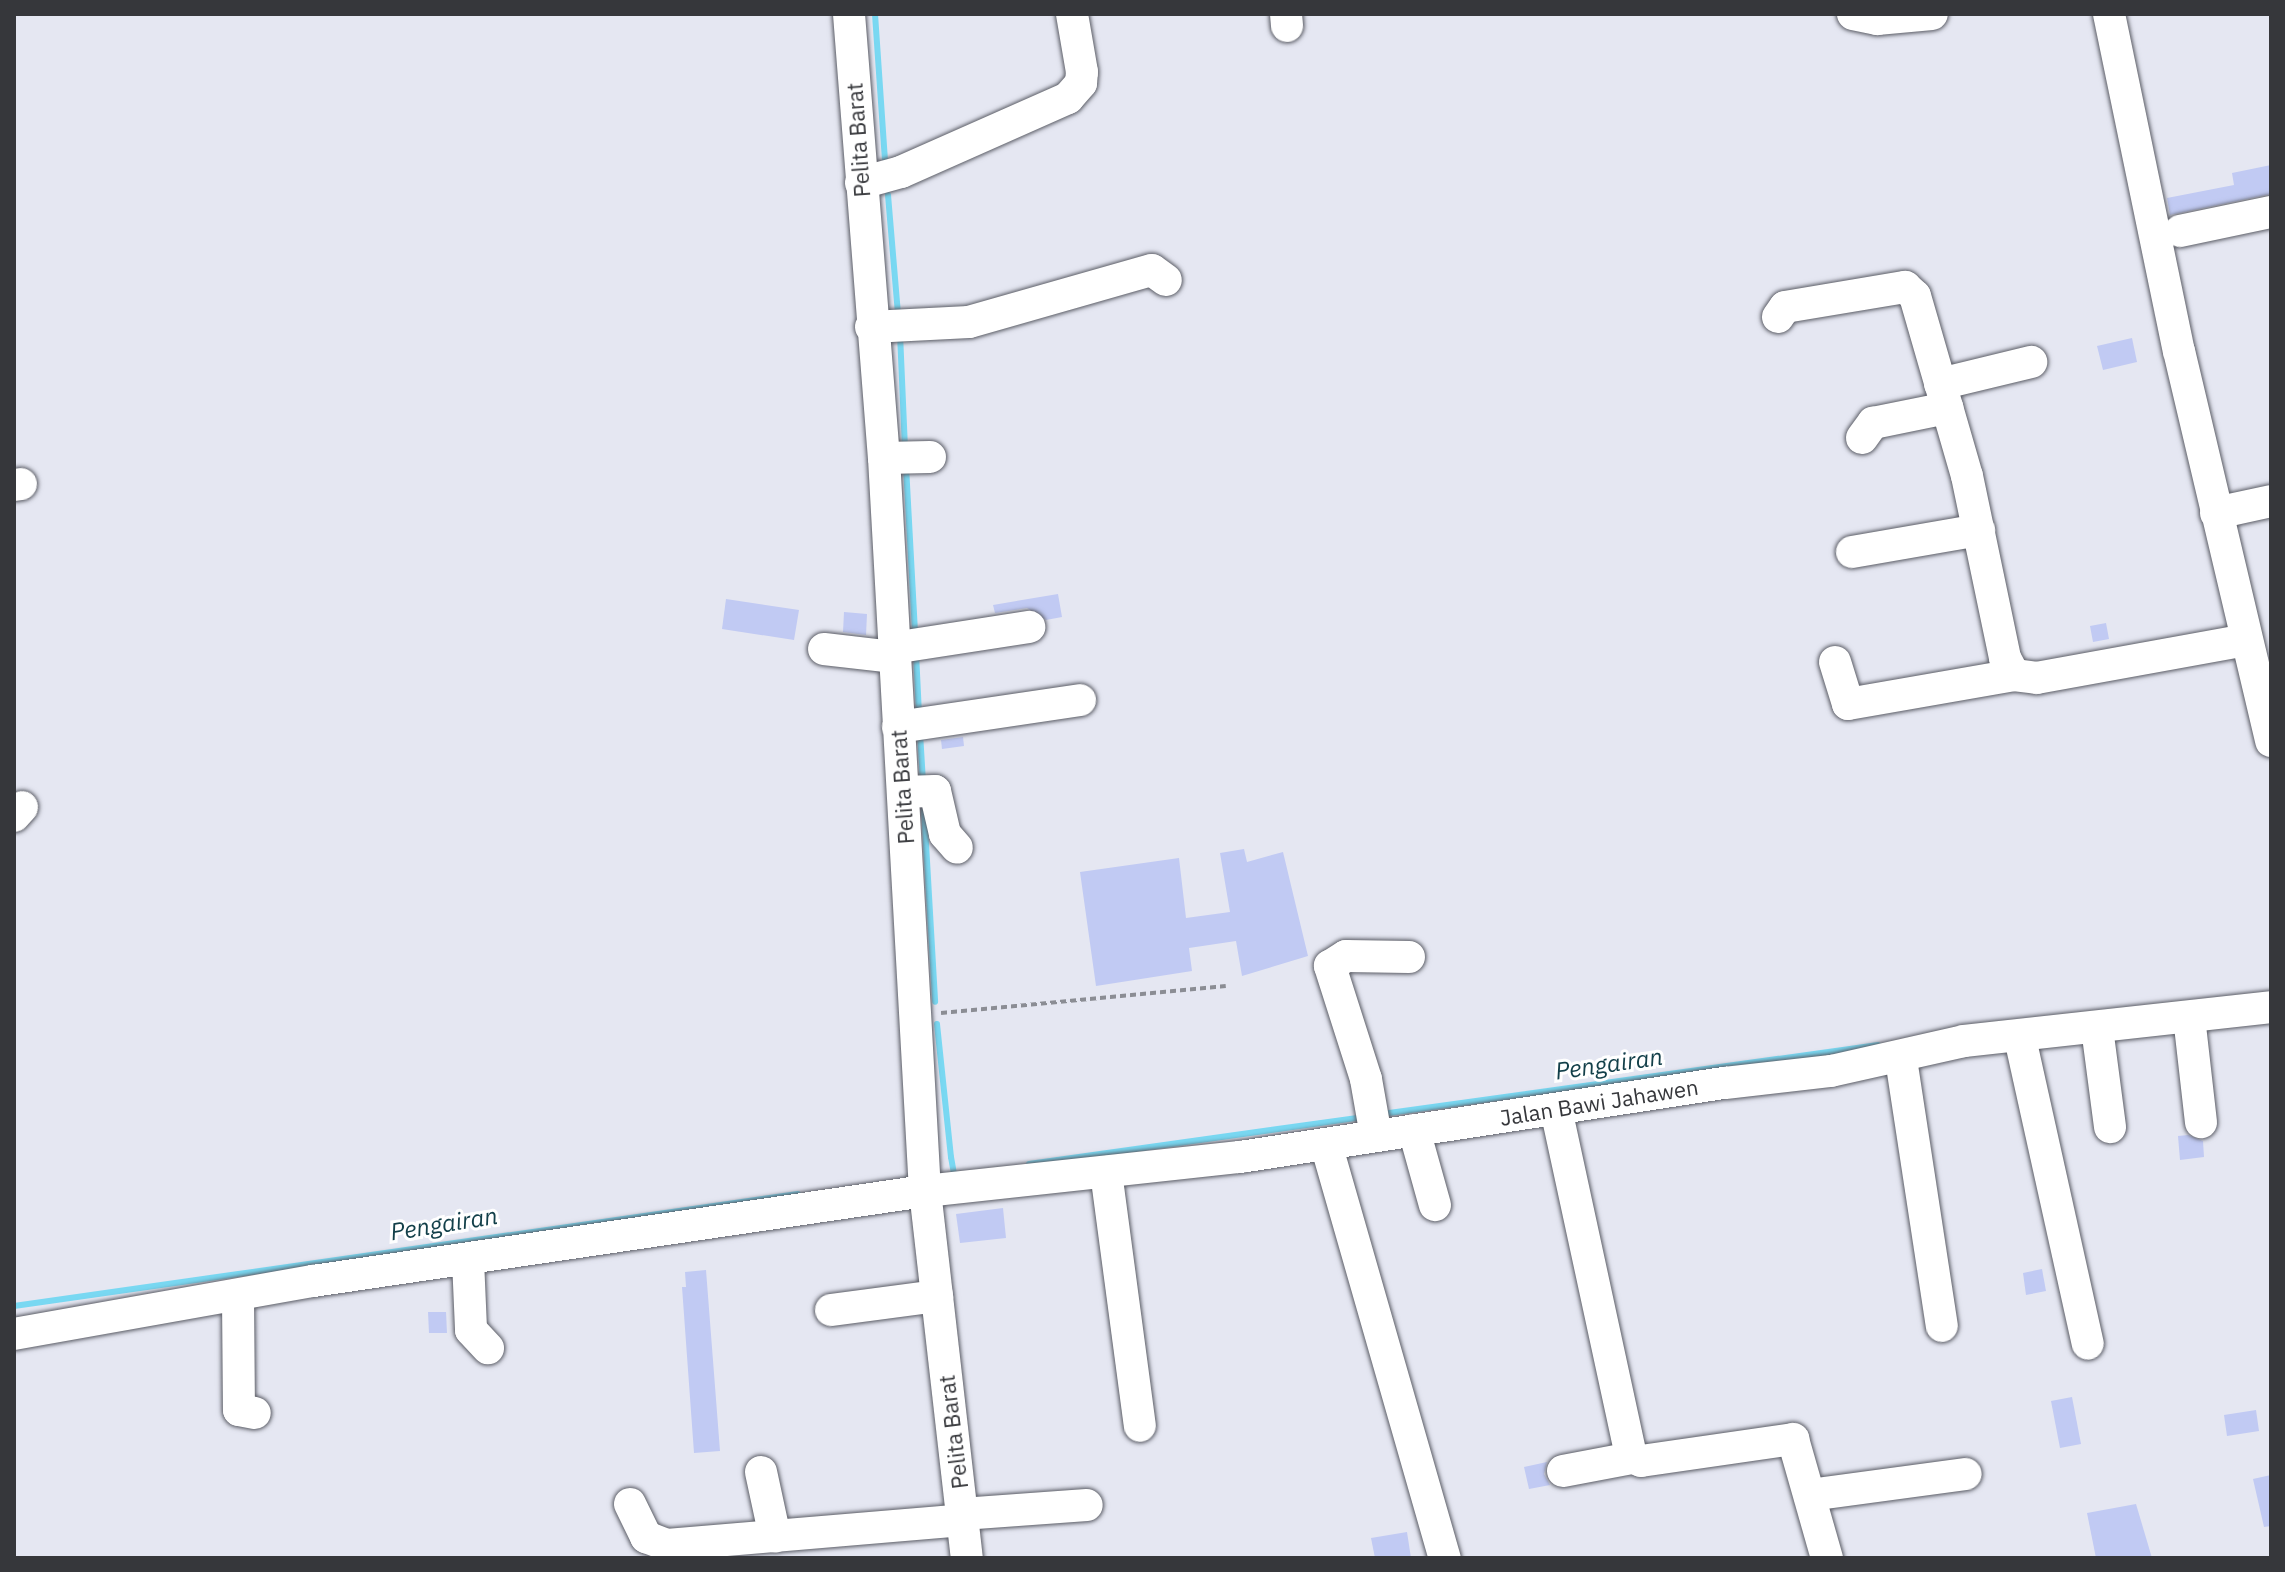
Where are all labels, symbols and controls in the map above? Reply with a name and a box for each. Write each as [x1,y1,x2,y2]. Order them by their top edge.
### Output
street label: Pelita Barat [841,82,875,198]
street label: Pelita Barat [885,729,919,845]
water label: Pengairan [1553,1042,1665,1086]
street label: Jalan Bawi Jahawen [1498,1073,1700,1131]
water label: Pengairan [388,1201,500,1247]
street label: Pelita Barat [933,1373,973,1491]

